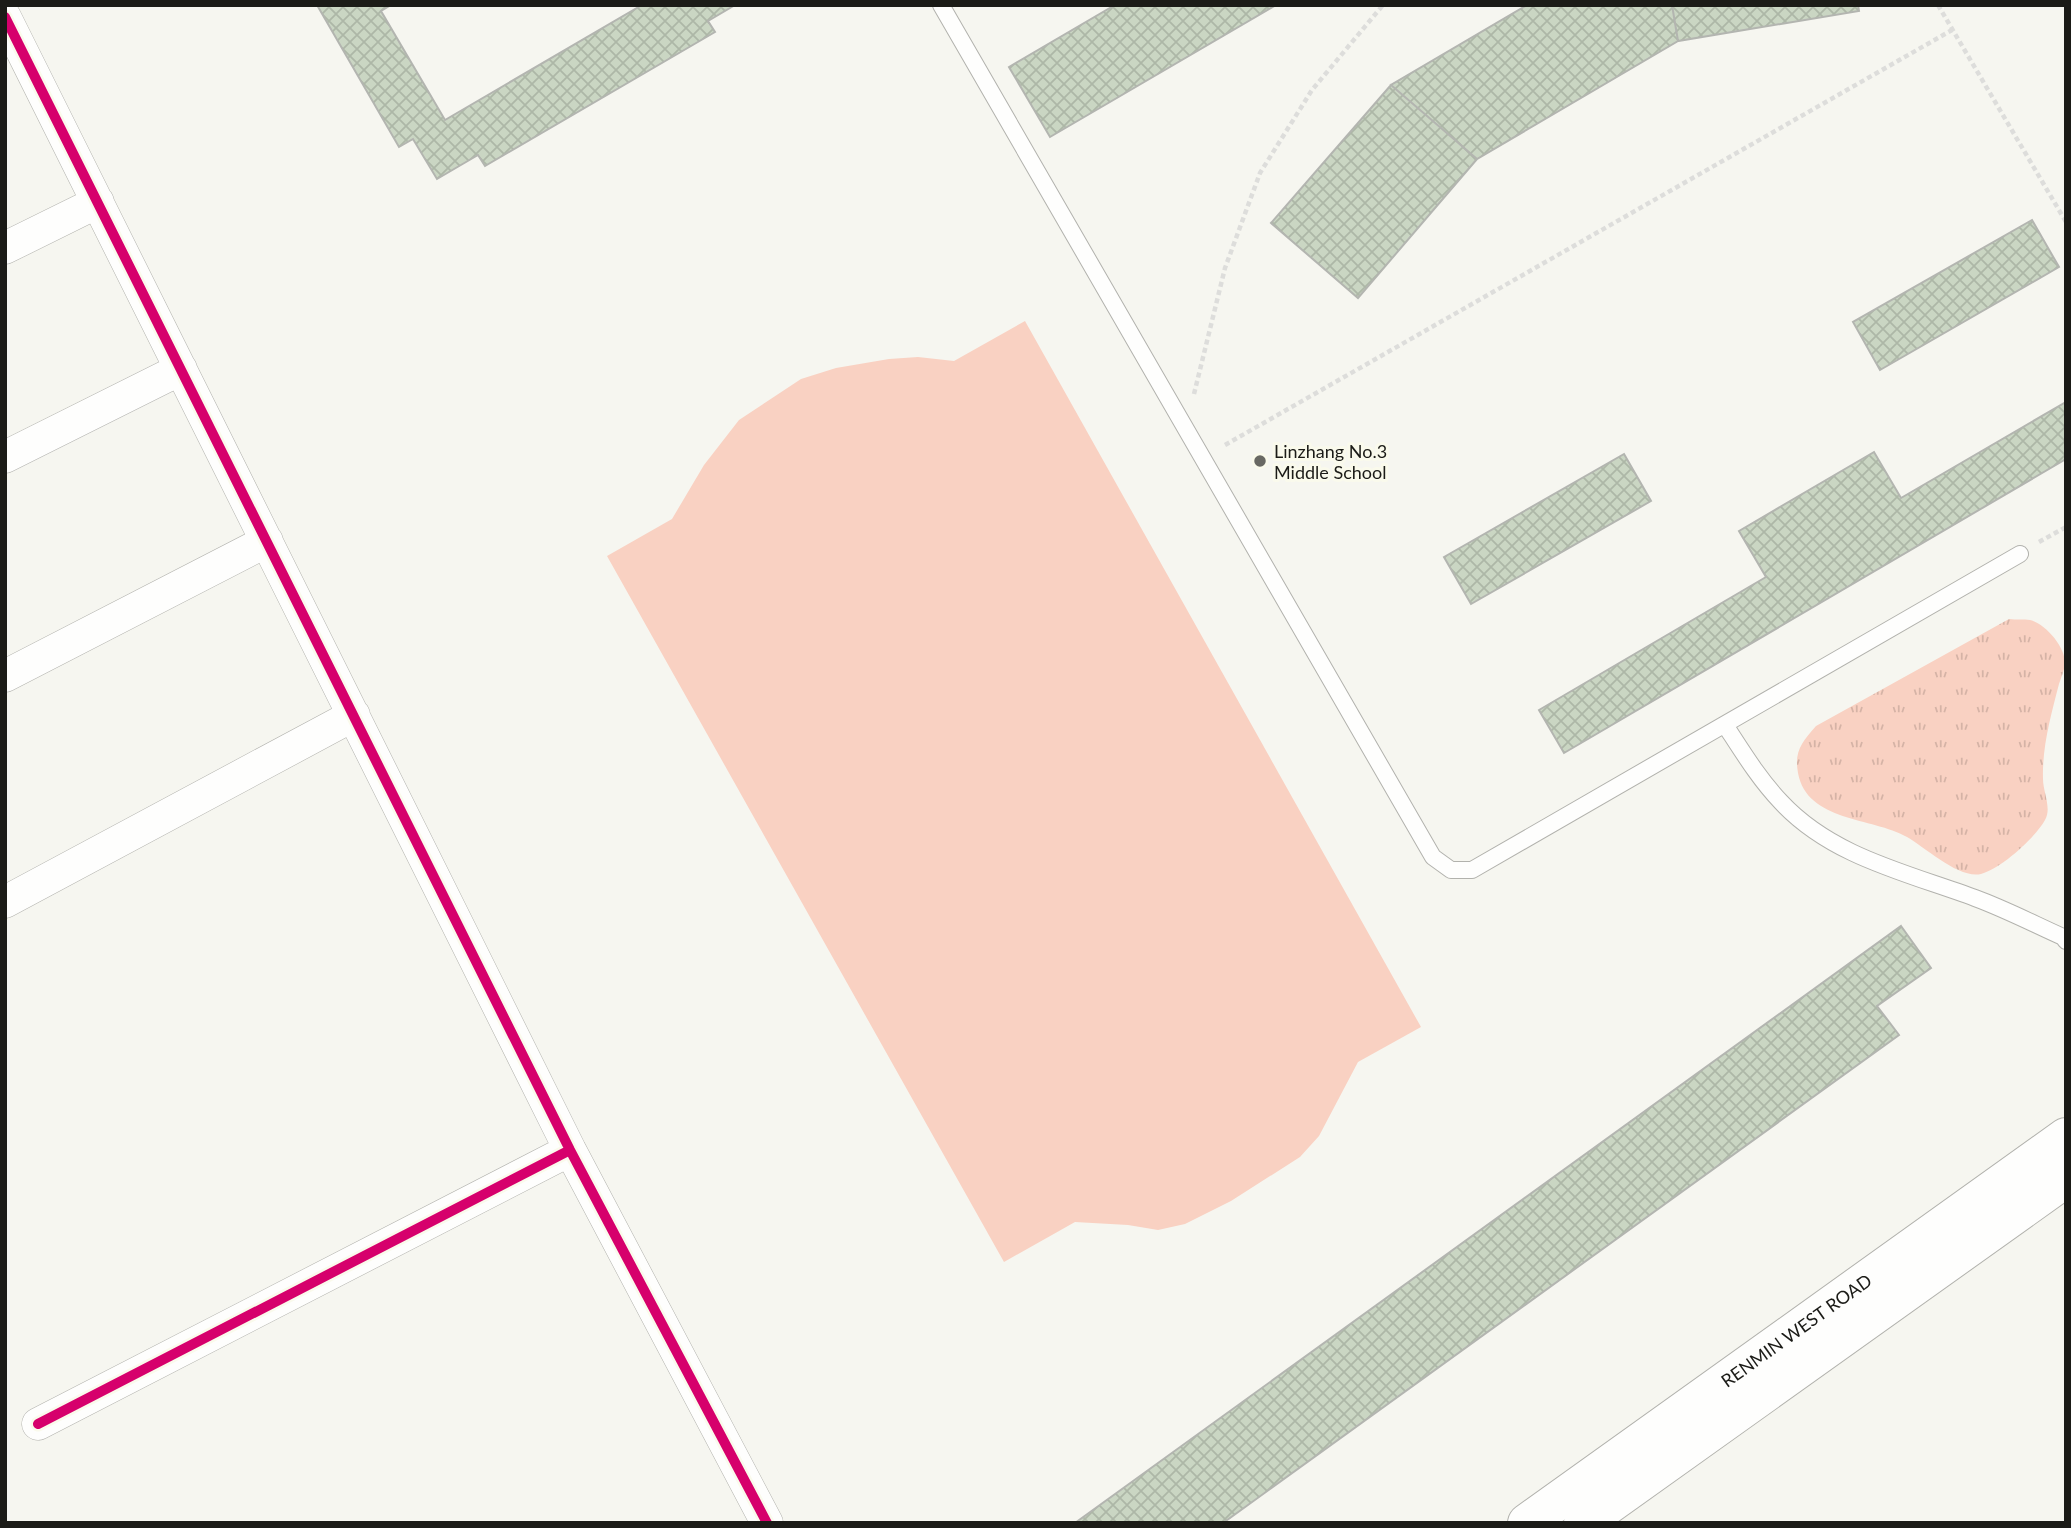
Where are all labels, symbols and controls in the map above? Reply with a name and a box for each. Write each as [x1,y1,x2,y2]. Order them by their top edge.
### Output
place label: Linzhang No.3 Middle School [1274,440,1387,483]
marker: Linzhang No.3 Middle School [1252,453,1268,469]
street label: RENMIN WEST ROAD [1717,1269,1876,1392]

